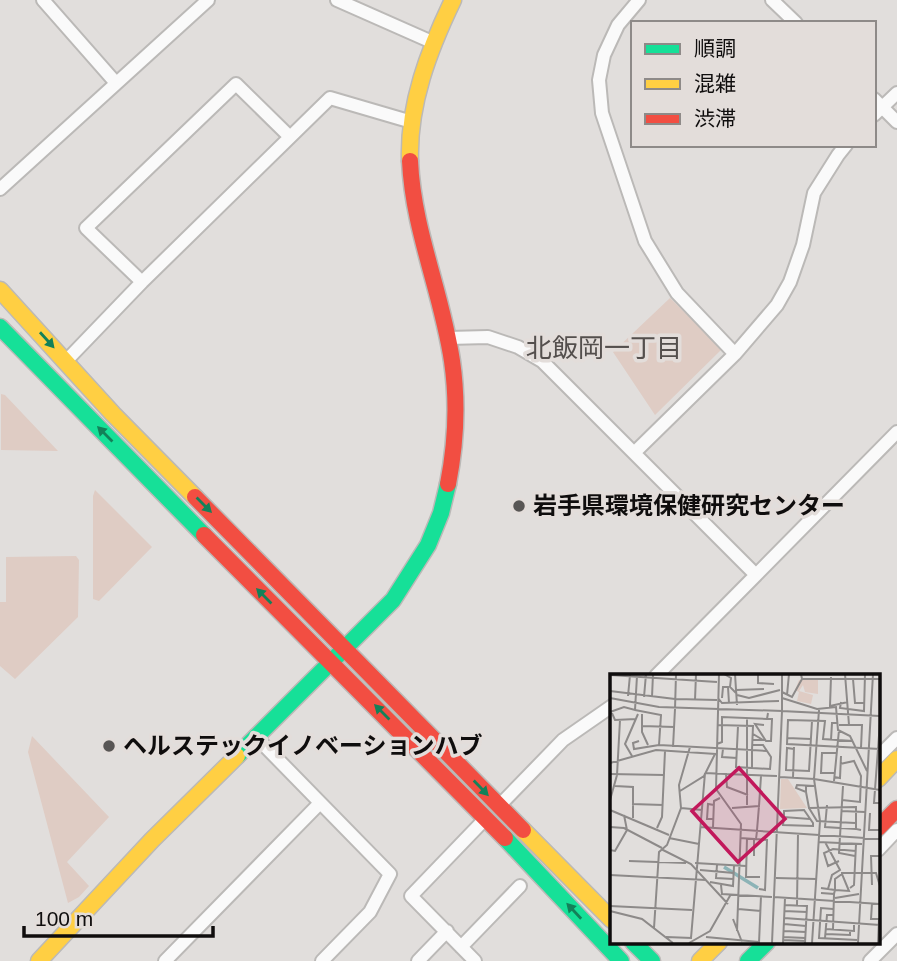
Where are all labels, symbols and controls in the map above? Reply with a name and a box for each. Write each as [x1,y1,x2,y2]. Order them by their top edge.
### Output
legend [631,21,876,147]
text: 順調 [694,37,736,60]
text: 混雑 [694,72,736,95]
text: 渋滞 [694,107,736,130]
one-way arrow [38,331,54,348]
district label: 北飯岡一丁目 [526,333,682,363]
one-way arrow [97,426,113,443]
place label: 岩手県環境保健研究センター [533,492,845,519]
one-way arrow [195,496,212,513]
marker: 岩手県環境保健研究センター [511,498,527,514]
one-way arrow [256,588,272,604]
inset map [610,674,880,944]
one-way arrow [374,705,391,721]
place label: ヘルステックイノベーションハブ [123,732,483,759]
marker: ヘルステックイノベーションハブ [101,738,117,754]
one-way arrow [473,779,490,796]
scale bar [24,894,214,938]
one-way arrow [567,903,583,920]
text: 100 m [35,907,93,930]

